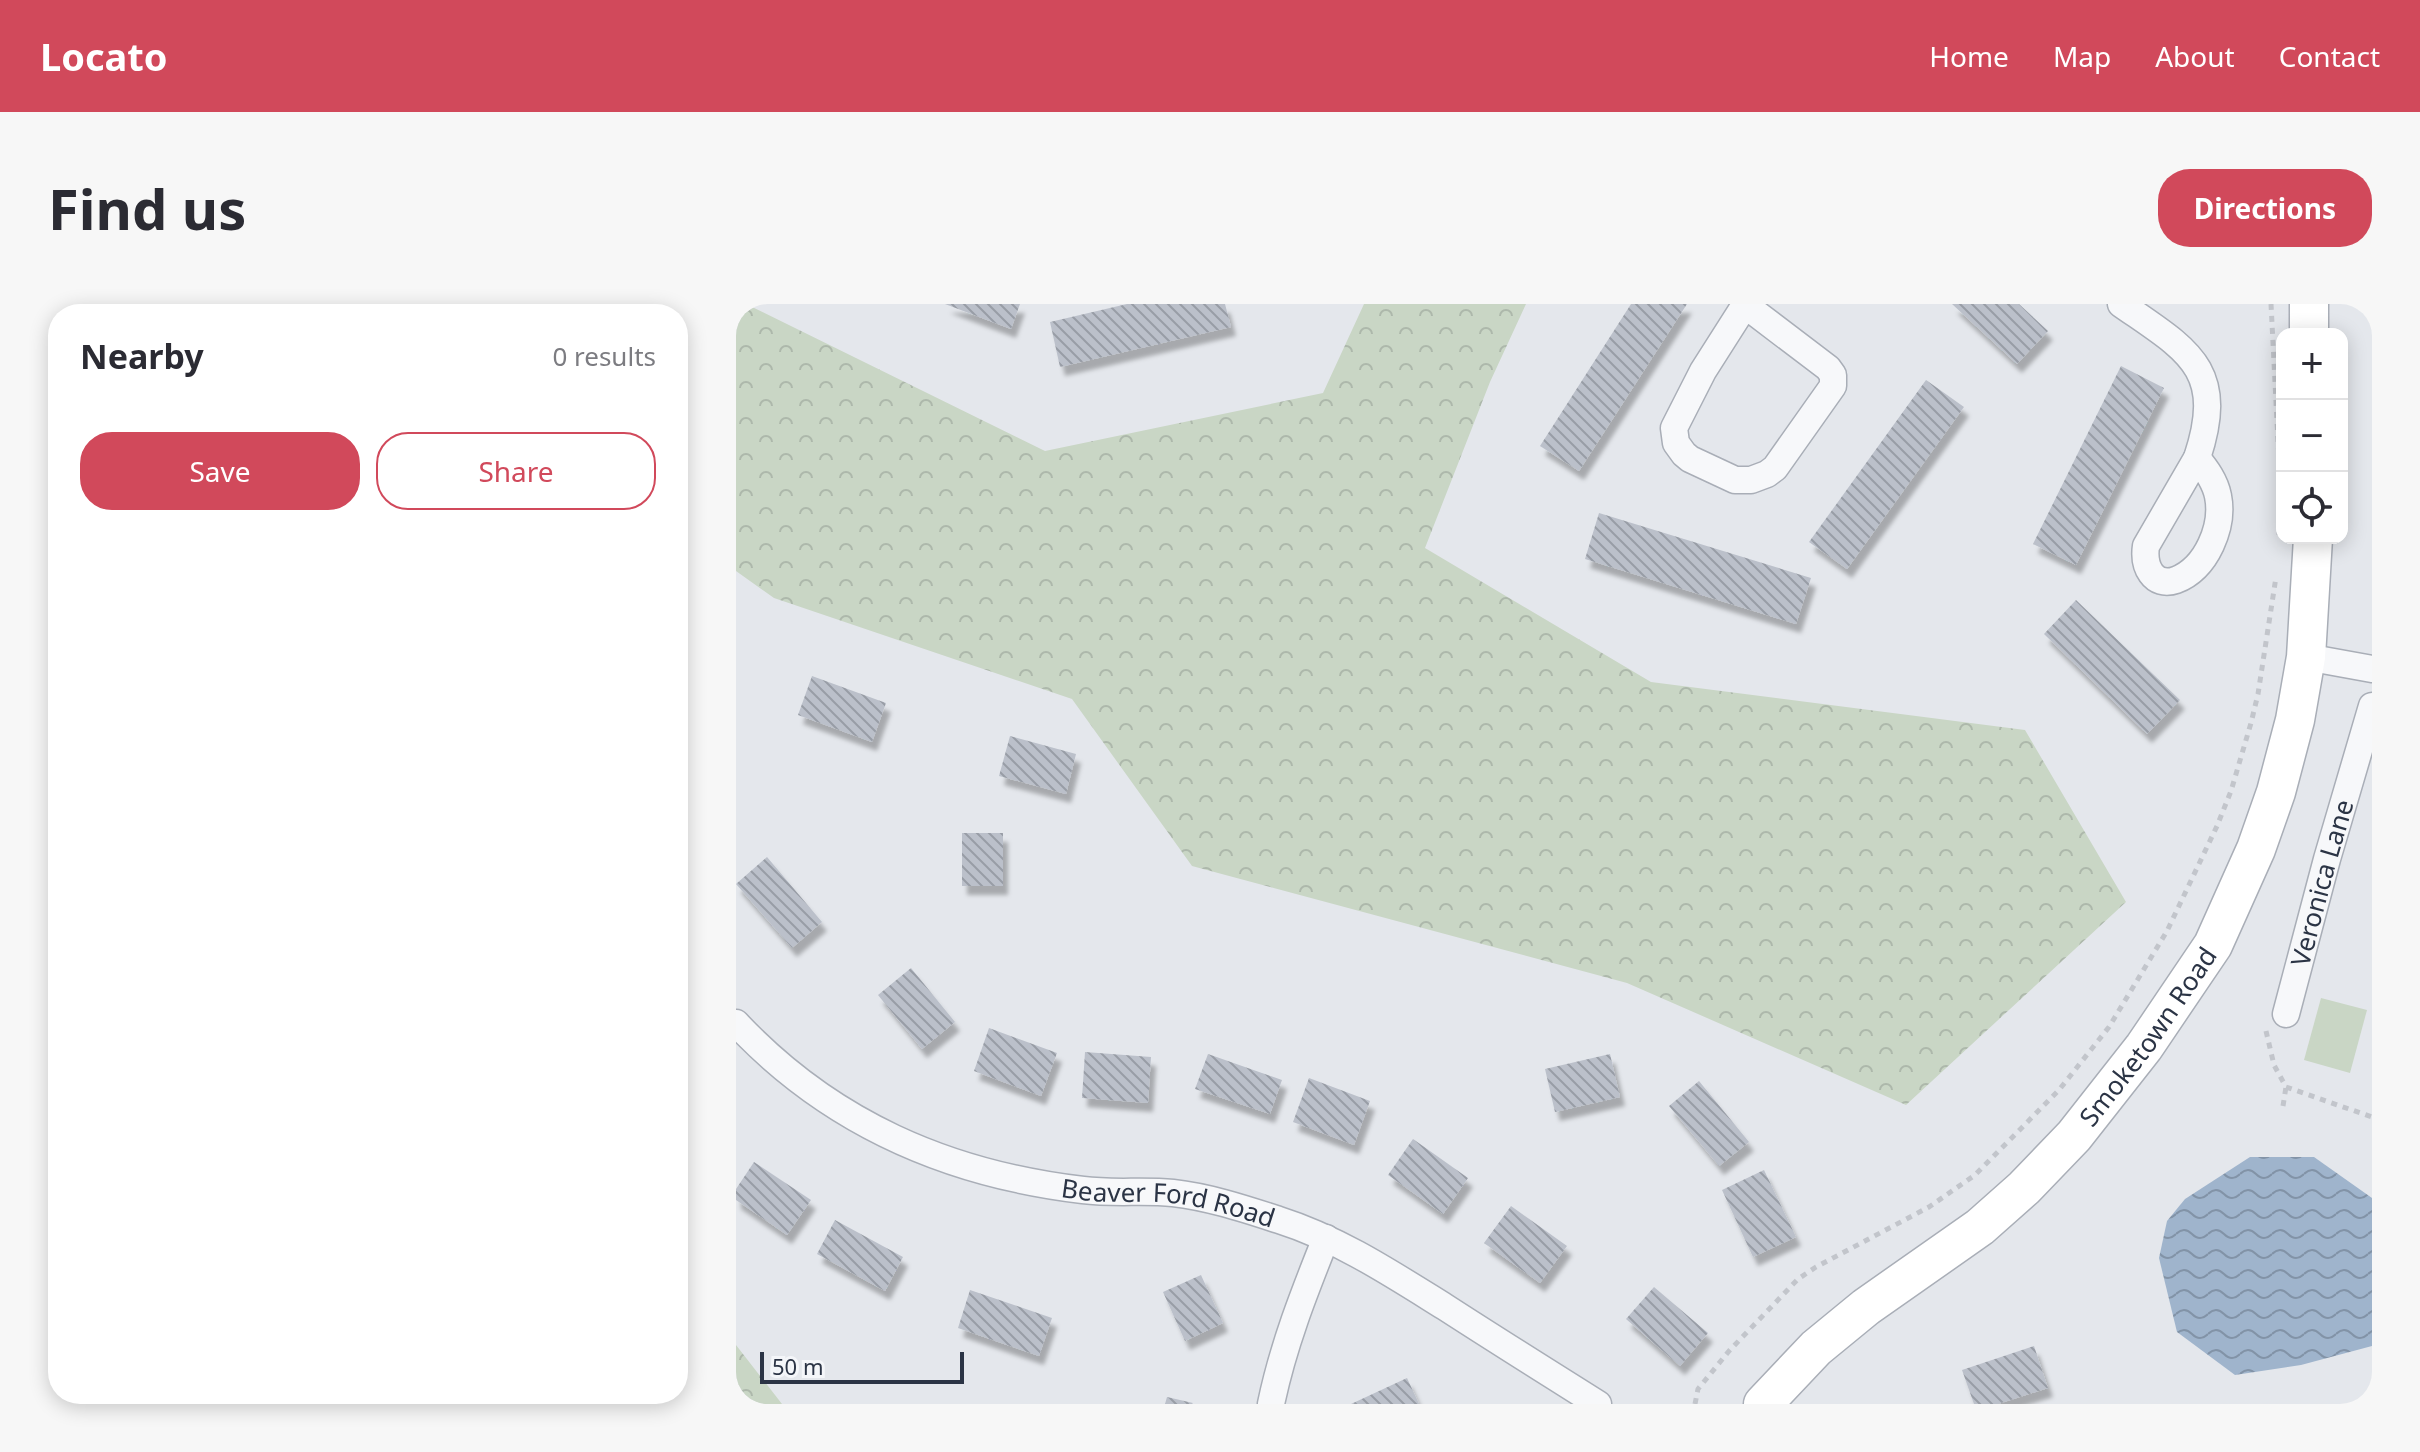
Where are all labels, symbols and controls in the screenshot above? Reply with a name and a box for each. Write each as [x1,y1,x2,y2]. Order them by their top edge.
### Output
text: Locato [40,30,168,82]
text: Home [1929,37,2009,75]
text: Map [2053,37,2111,75]
text: About [2155,37,2235,75]
text: Contact [2279,37,2380,75]
button: Directions [2158,169,2372,247]
text: Find us [48,170,246,246]
map controls [2276,328,2348,544]
button: + [2276,328,2348,400]
text: Nearby [80,333,204,379]
text: 0 results [552,338,656,374]
button: − [2276,400,2348,472]
button: Save [80,432,360,510]
button: Share [376,432,656,510]
button: locate [2276,472,2348,544]
street label: Veronica Lane [2281,795,2362,970]
street label: Smoketown Road [2071,940,2225,1133]
street label: Beaver Ford Road [1059,1169,1280,1236]
scale bar [760,1348,964,1384]
text: 50 m [772,1351,823,1381]

